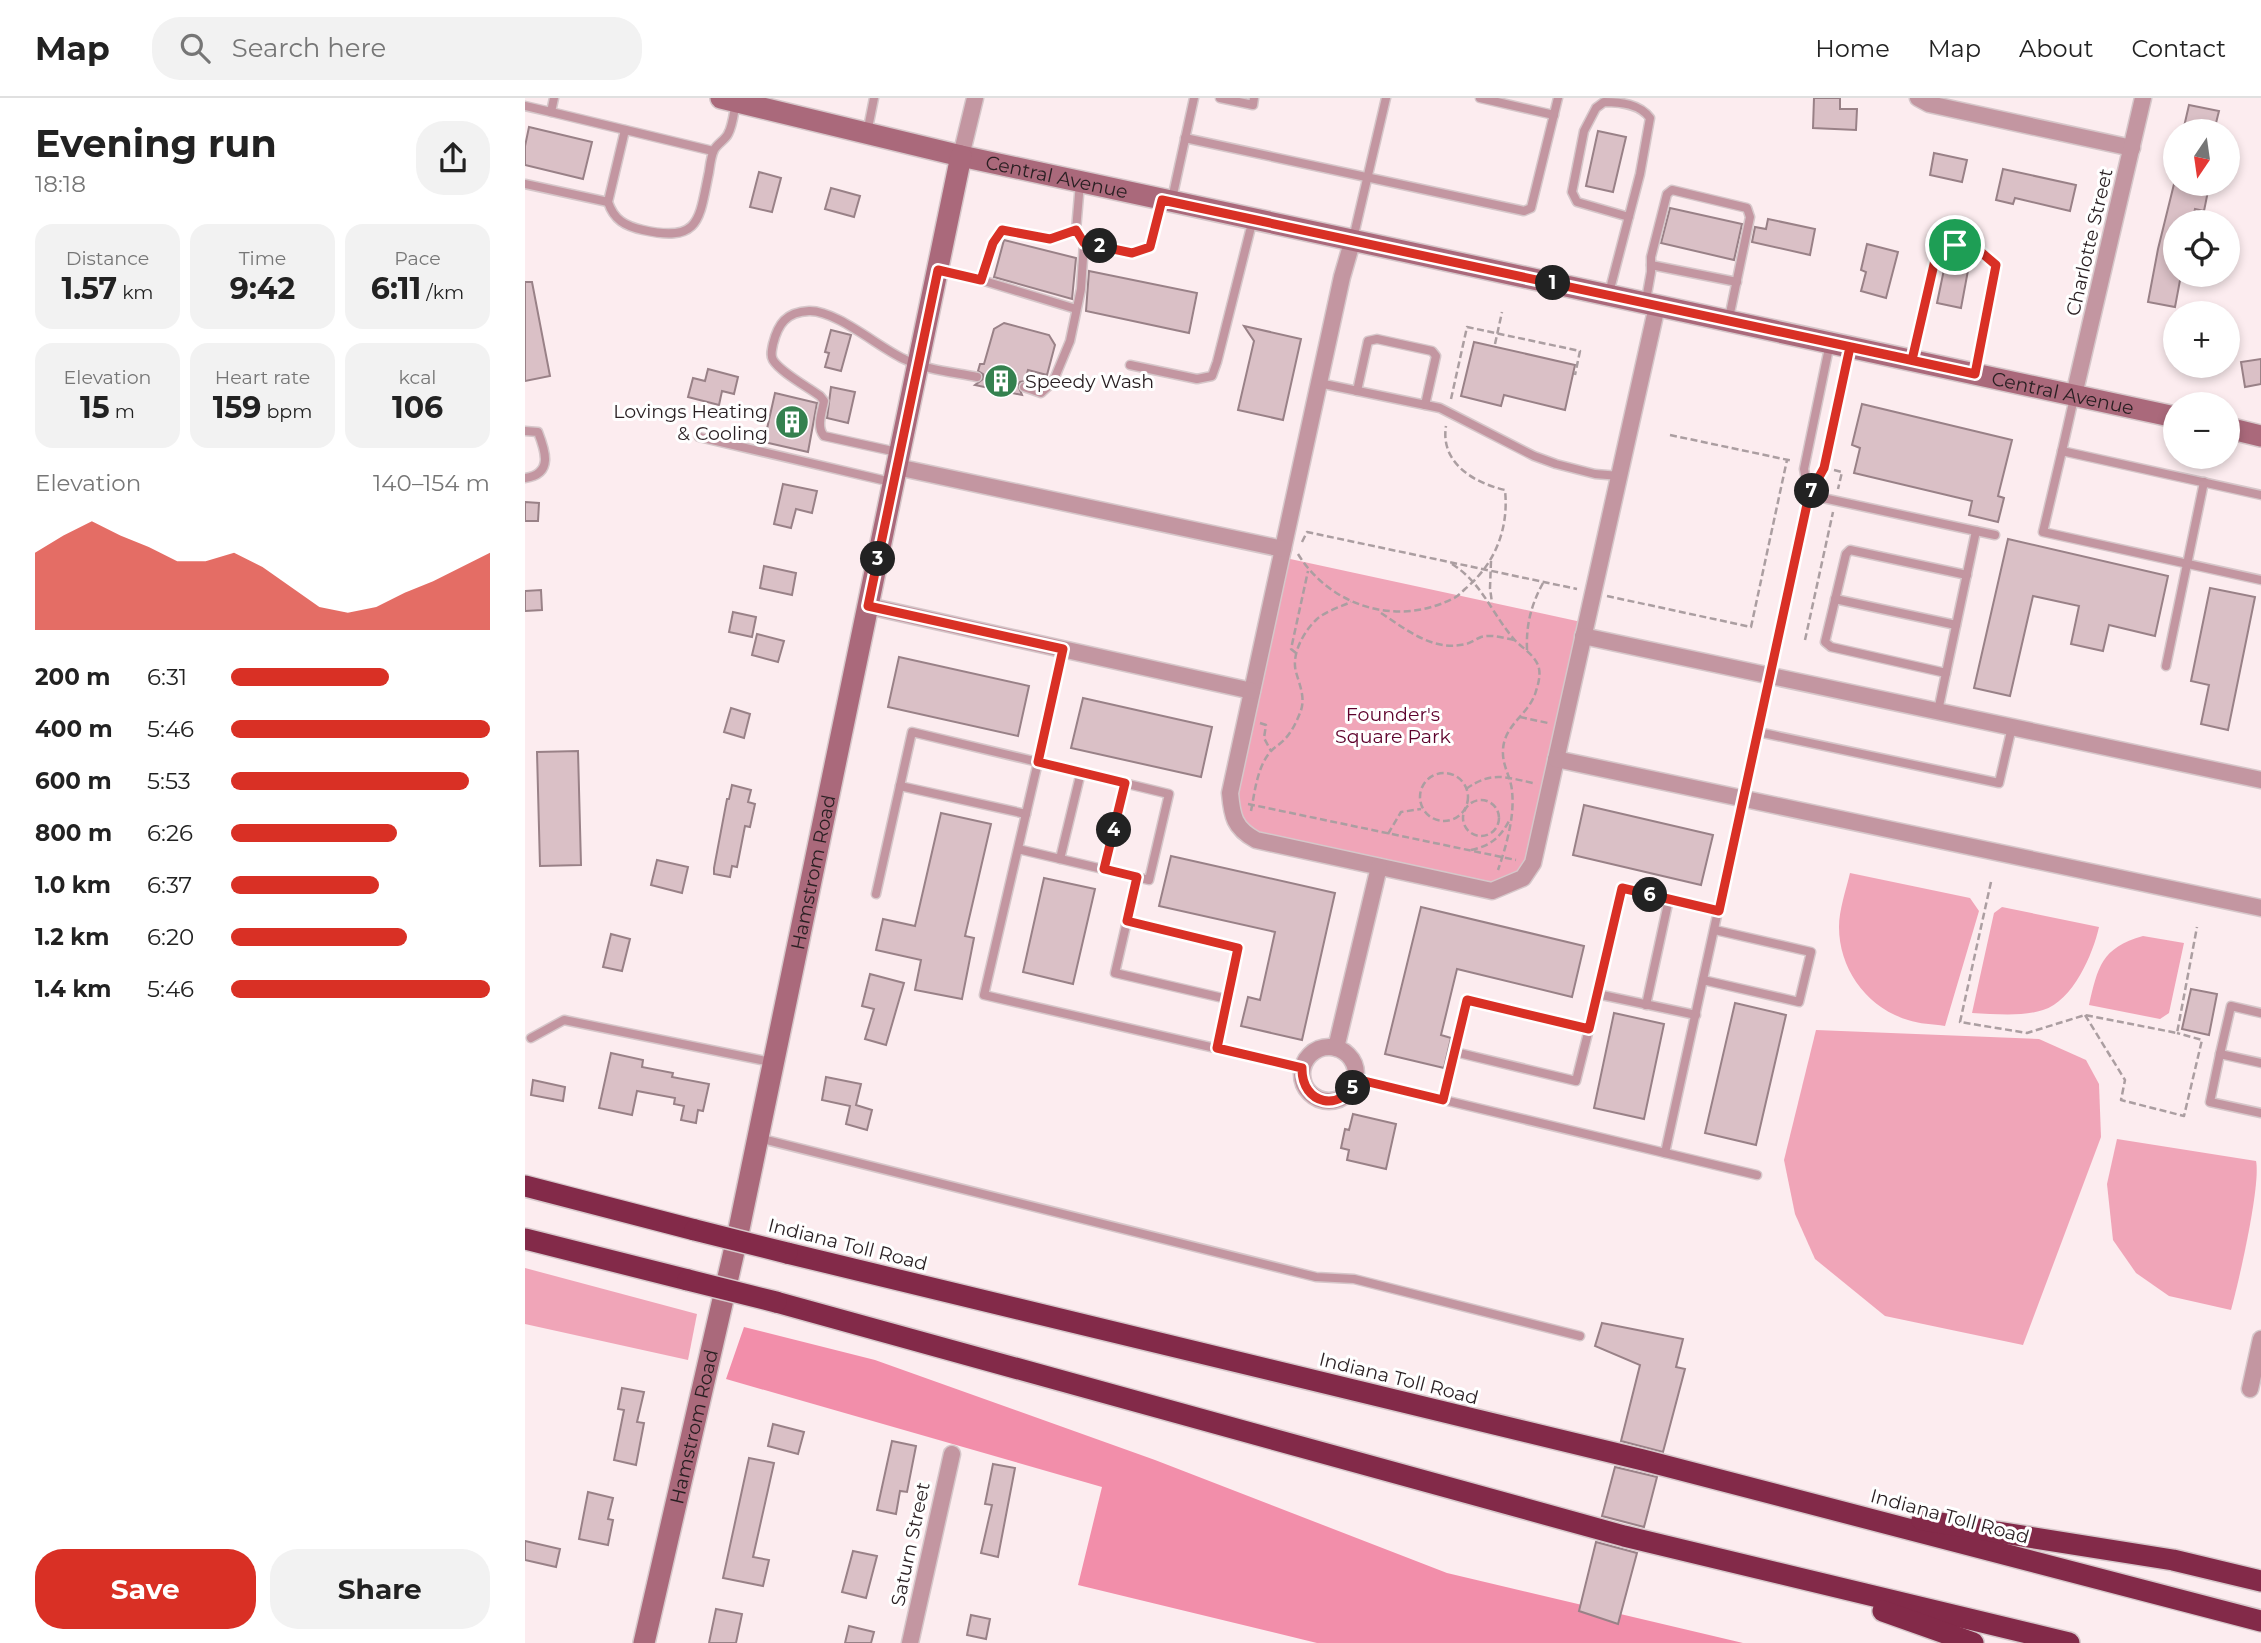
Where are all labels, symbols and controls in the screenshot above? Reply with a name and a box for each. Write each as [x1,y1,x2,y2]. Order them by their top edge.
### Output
search box [152,17,642,80]
text: Map [35,28,110,68]
icon: search [176,29,214,67]
text: Search here [232,32,386,64]
text: Home [1815,34,1890,63]
text: Map [1928,34,1981,63]
text: About [2019,34,2093,63]
text: Contact [2131,34,2226,63]
north arrow [2163,119,2240,196]
map controls [2163,119,2240,469]
text: Evening run [35,120,277,167]
button: share [416,121,490,195]
street label: Central Avenue [983,151,1130,204]
street label: Charlotte Street [2061,166,2118,318]
text: 18:18 [35,170,86,198]
button: locate [2163,210,2240,287]
pin [1925,215,1985,275]
icon: arrive [1936,226,1974,264]
pin: 2 [1083,228,1117,264]
text: 2 [1094,234,1105,257]
text: Distance [66,247,149,270]
text: Time [239,247,286,270]
text: Pace [394,247,441,270]
pin: 1 [1535,266,1571,300]
text: 1.57 [61,270,117,307]
text: 9:42 [230,270,295,307]
text: 6:11 [371,270,421,307]
text: 1 [1549,271,1556,294]
text: km [117,281,154,304]
text: /km [421,281,464,304]
button: + [2163,301,2240,378]
building icon: Speedy Wash [982,362,1020,400]
text: Elevation [64,366,151,389]
text: Heart rate [215,366,310,389]
text: kcal [399,366,436,389]
street label: Central Avenue [1989,367,2136,420]
place label: Speedy Wash [1025,370,1154,393]
text: 15 [80,389,110,426]
text: 159 [213,389,261,426]
text: 106 [392,389,443,426]
button: − [2163,392,2240,469]
text: m [110,400,135,423]
text: bpm [261,400,312,423]
place label: Lovings Heating & Cooling [613,400,768,445]
building icon: Lovings Heating & Cooling [773,403,811,441]
text: Elevation [35,469,141,497]
text: 140–154 m [373,469,490,497]
pin: 7 [1795,474,1829,508]
text: 7 [1806,479,1817,502]
pin: 3 [861,542,895,576]
text: 3 [872,547,883,570]
text: 200 m [35,663,110,691]
text: 6:31 [147,663,187,691]
park label: Founder's Square Park [1335,703,1452,748]
text: 400 m [35,715,113,743]
text: 5:46 [147,715,194,743]
text: 600 m [35,767,112,795]
text: 5:53 [147,767,191,795]
street label: Hamstrom Road [786,793,841,952]
pin: 4 [1097,812,1131,848]
text: 4 [1107,818,1120,841]
text: 800 m [35,819,112,847]
text: 6:26 [147,819,193,847]
text: 1.0 km [35,871,111,899]
text: 6:37 [147,871,192,899]
pin: 6 [1633,878,1667,912]
text: 6 [1643,883,1656,906]
text: 1.2 km [35,923,109,951]
text: 6:20 [147,923,194,951]
text: 1.4 km [35,975,112,1003]
text: 5:46 [147,975,194,1003]
pin: 5 [1335,1070,1371,1105]
text: 5 [1347,1076,1358,1099]
street label: Indiana Toll Road [766,1214,930,1275]
street label: Hamstrom Road [665,1347,723,1506]
street label: Indiana Toll Road [1317,1348,1481,1409]
street label: Saturn Street [886,1480,935,1608]
street label: Indiana Toll Road [1868,1484,2032,1549]
button: Save [35,1549,256,1629]
button: Share [270,1549,490,1629]

